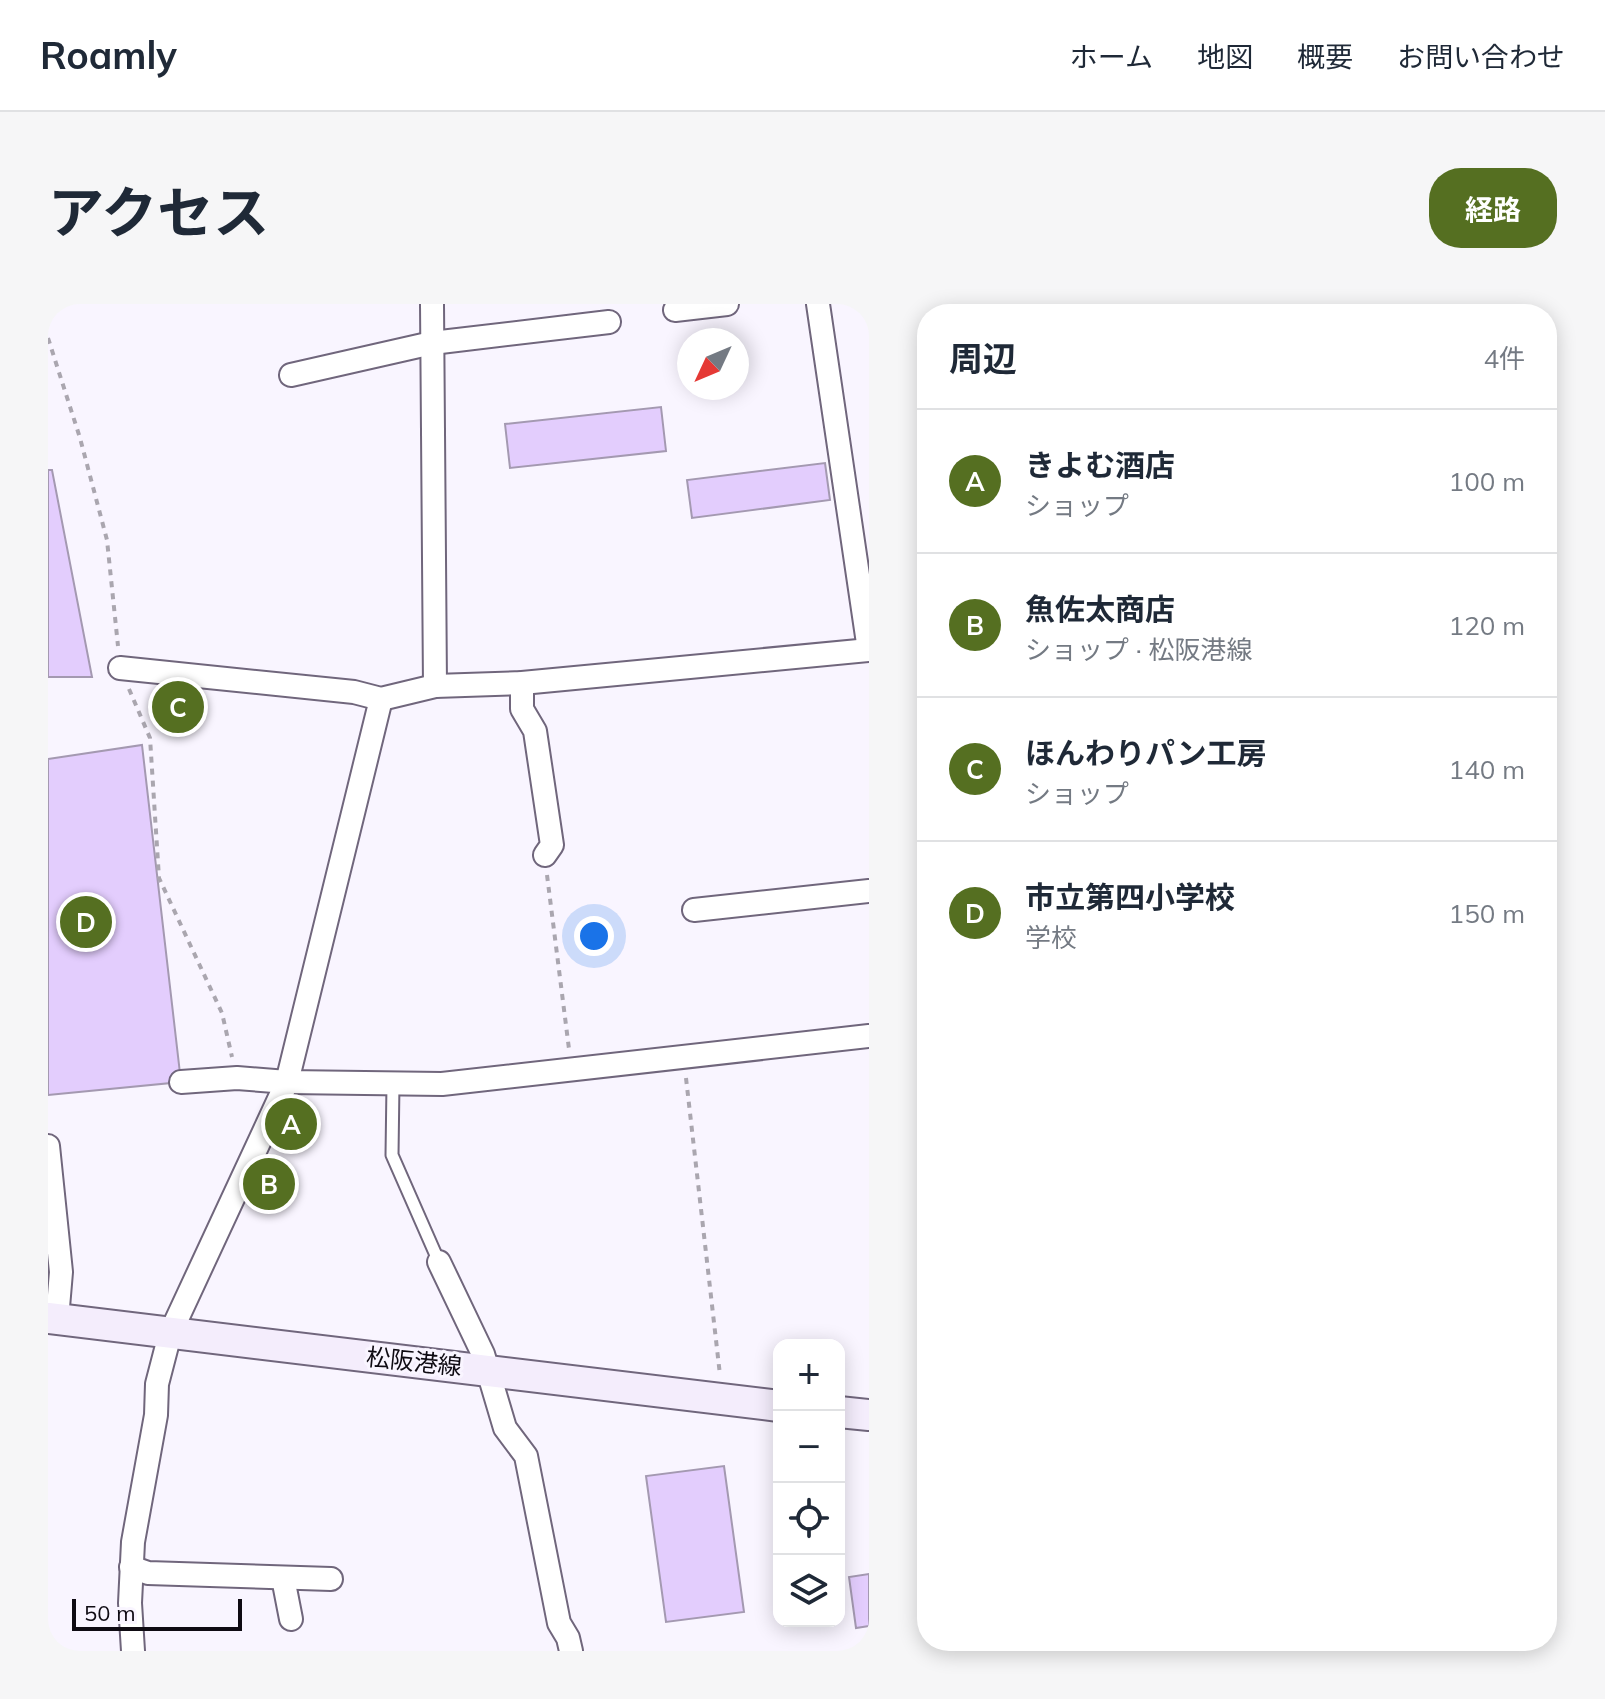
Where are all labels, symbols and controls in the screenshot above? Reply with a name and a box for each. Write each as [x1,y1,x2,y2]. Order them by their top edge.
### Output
text: Roamly [40,31,177,79]
text: ホーム [1070,39,1153,74]
text: 地図 [1197,39,1253,74]
text: 概要 [1297,39,1353,74]
text: お問い合わせ [1397,39,1565,74]
button: 経路 [1429,168,1557,248]
text: アクセス [48,177,269,247]
north arrow [677,328,749,400]
text: 周辺 [949,337,1017,380]
text: 4件 [1483,342,1525,375]
text: きよむ酒店 [1025,446,1175,484]
text: A [965,465,985,498]
text: 100 m [1449,465,1525,498]
text: ショップ [1025,489,1129,522]
text: 魚佐太商店 [1025,590,1175,628]
text: B [966,609,984,642]
text: 120 m [1449,609,1525,642]
text: ショップ · 松阪港線 [1025,633,1253,666]
pin: C [152,677,204,737]
text: ほんわりパン工房 [1025,734,1267,772]
text: C [966,753,984,786]
text: 140 m [1449,753,1525,786]
text: ショップ [1025,777,1129,810]
text: 市立第四小学校 [1025,878,1235,916]
pin: D [60,892,112,952]
text: D [965,897,985,930]
text: 150 m [1449,897,1525,930]
your location [574,916,614,956]
text: 学校 [1025,921,1077,954]
pin: A [265,1094,317,1154]
pin: B [243,1154,295,1214]
map controls [773,1339,845,1627]
button: + [773,1339,845,1411]
street label: 松阪港線 [365,1341,463,1381]
button: − [773,1411,845,1483]
button: locate [773,1483,845,1555]
button: layers [773,1555,845,1627]
scale bar [72,1595,242,1631]
text: 50 m [84,1599,135,1627]

